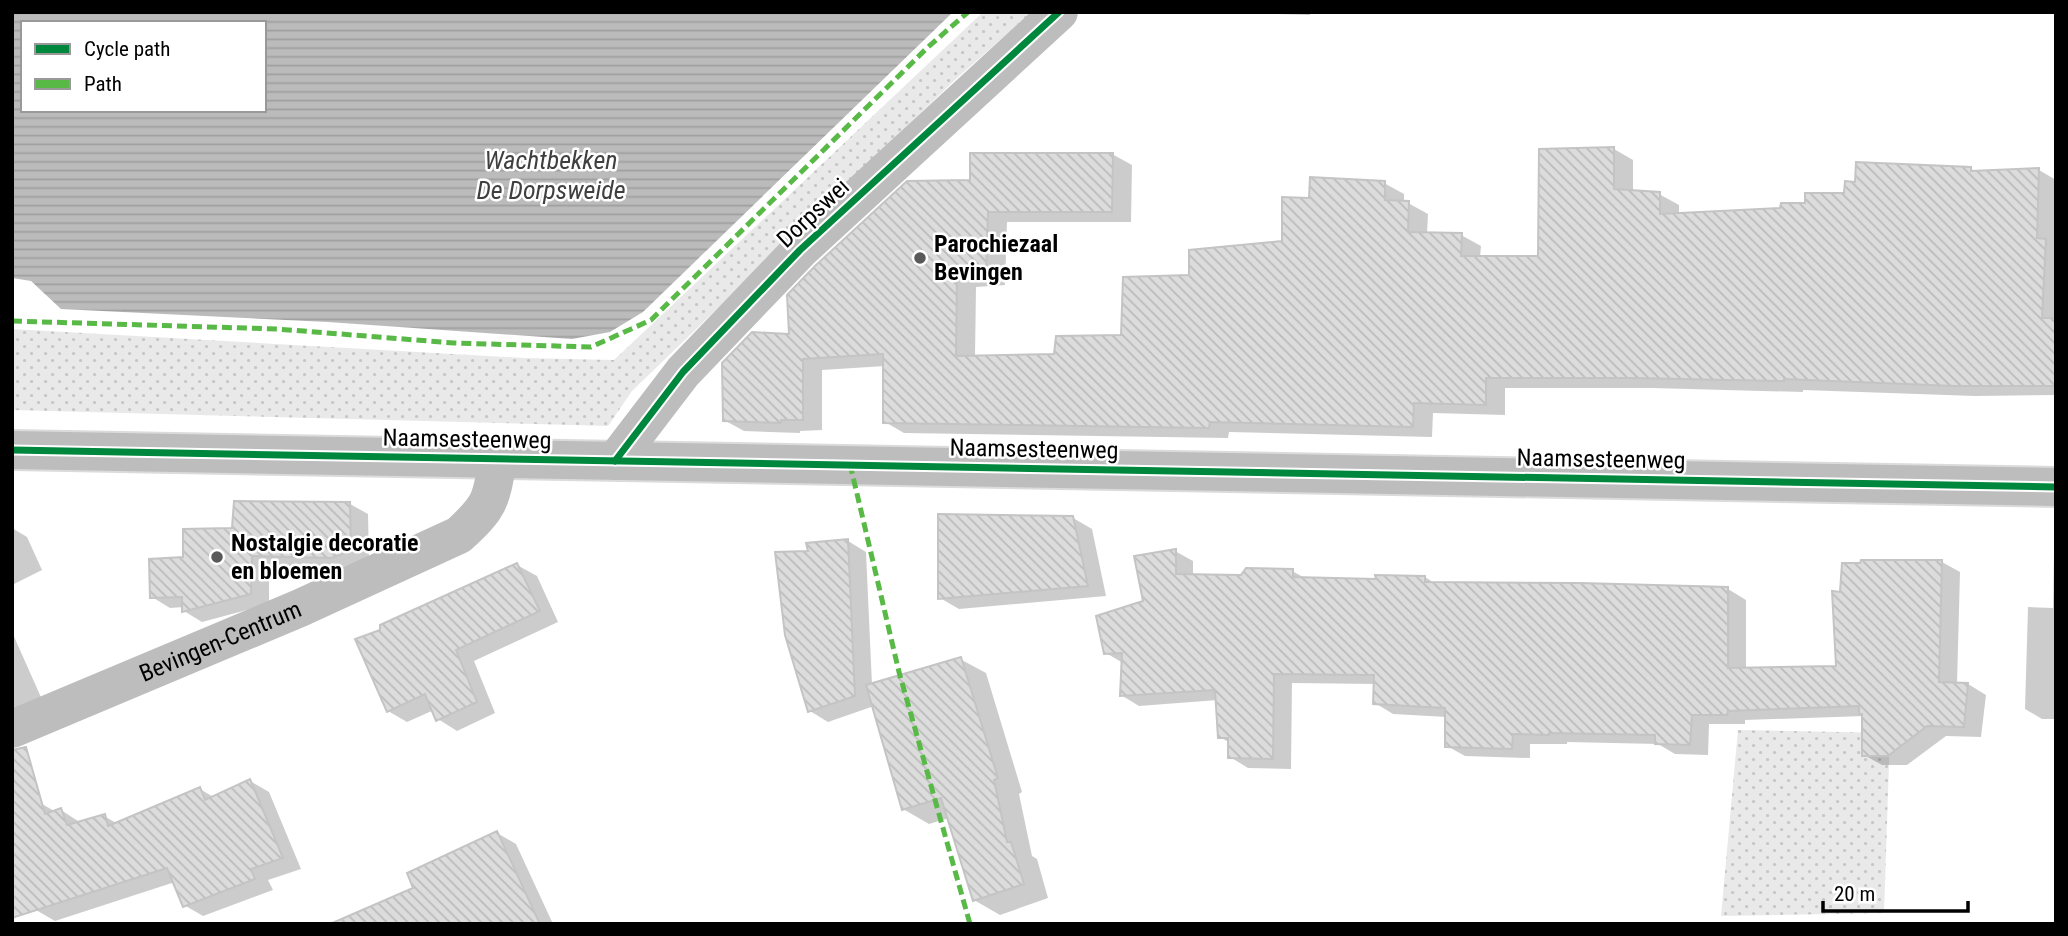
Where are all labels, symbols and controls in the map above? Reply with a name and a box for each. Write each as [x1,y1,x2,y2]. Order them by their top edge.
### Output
legend [21,21,266,112]
text: Cycle path [84,37,170,61]
text: Path [84,72,122,96]
water label: Wachtbekken De Dorpsweide [476,145,626,205]
street label: Dorpswei [771,173,855,253]
place label: Parochiezaal Bevingen [934,230,1058,286]
marker: Parochiezaal Bevingen [912,250,928,266]
street label: Naamsesteenweg [382,424,552,454]
street label: Naamsesteenweg [949,434,1119,464]
street label: Naamsesteenweg [1516,444,1686,474]
place label: Nostalgie decoratie en bloemen [231,529,419,585]
marker: Nostalgie decoratie en bloemen [209,549,225,565]
street label: Bevingen-Centrum [135,595,305,688]
scale bar [1823,870,1968,914]
text: 20 m [1834,882,1875,906]

